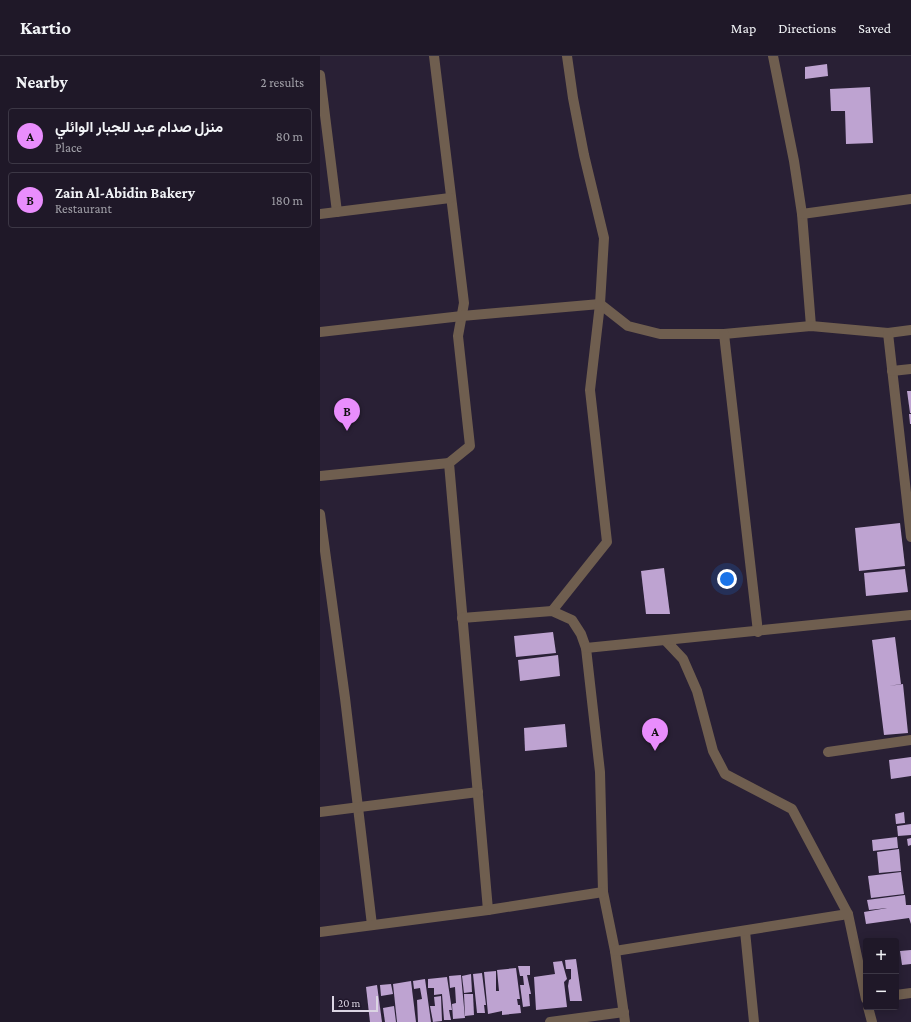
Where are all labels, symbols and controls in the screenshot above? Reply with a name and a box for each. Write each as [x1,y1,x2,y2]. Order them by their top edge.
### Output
text: Kartio [20,17,71,38]
text: Map [731,20,756,36]
text: Directions [778,20,836,36]
text: Saved [858,20,891,36]
text: Nearby [16,73,68,92]
text: 2 results [261,75,304,90]
text: منزل صدام عبد للجبار الوائلي [55,119,223,135]
text: A [26,129,34,144]
text: 80 m [276,129,303,144]
text: Place [55,140,82,155]
text: Zain Al-Abidin Bakery [55,185,195,201]
text: B [26,193,34,208]
text: 180 m [271,193,303,208]
text: Restaurant [55,201,112,216]
pin: B [334,398,360,431]
your location [717,569,737,589]
pin: A [642,718,668,751]
map controls [863,938,899,1010]
button: + [863,938,899,974]
button: − [863,974,899,1010]
scale bar [332,994,378,1013]
text: 20 m [338,997,360,1009]

